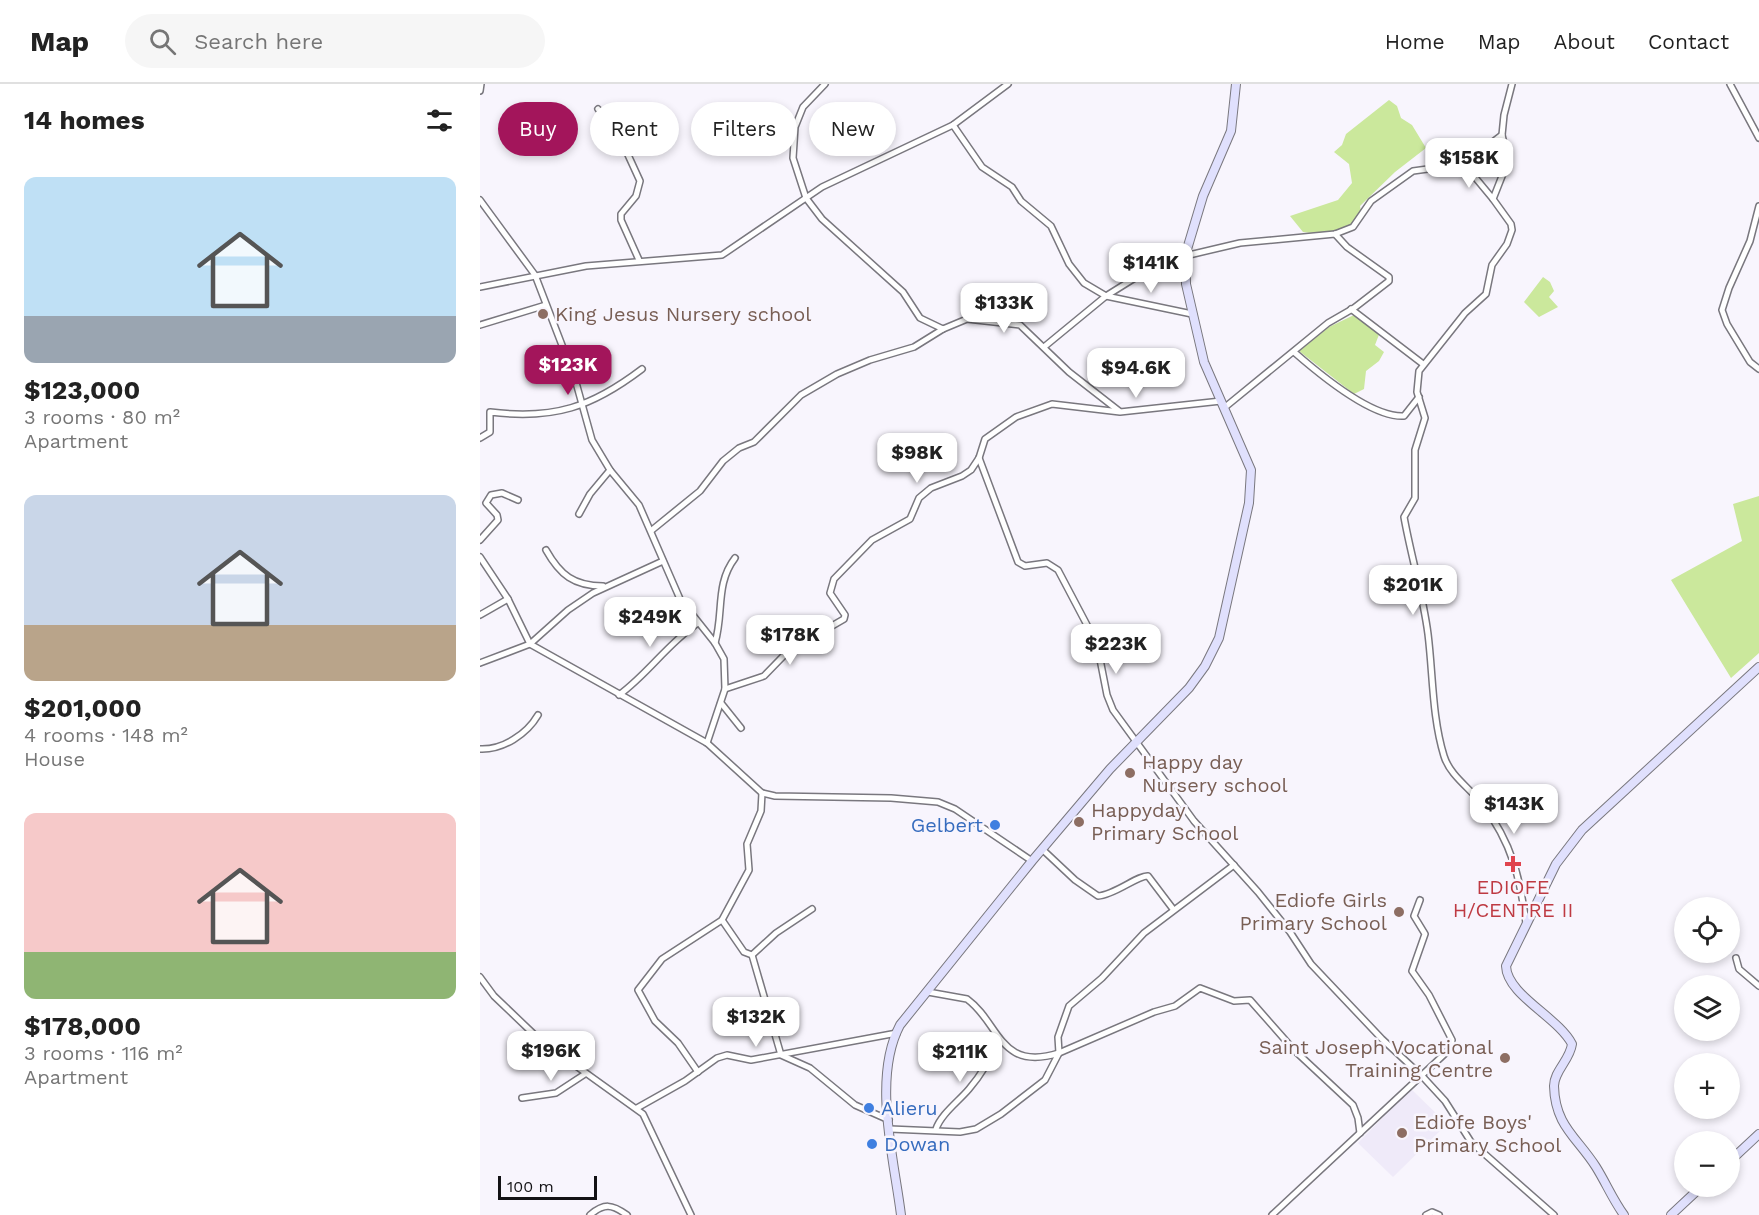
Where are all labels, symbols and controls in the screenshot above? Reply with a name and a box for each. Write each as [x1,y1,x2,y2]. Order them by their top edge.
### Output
search box [125,14,545,68]
text: Map [30,25,89,58]
icon: search [146,25,179,58]
text: Search here [194,29,323,54]
text: Home [1385,29,1445,54]
text: Map [1478,29,1521,54]
text: About [1554,29,1615,54]
text: Contact [1648,29,1729,54]
chip: Buy [498,102,578,156]
chip: Rent [590,102,679,156]
chip: Filters [691,102,797,156]
chip: New [809,102,896,156]
icon: filters [423,104,456,137]
text: 14 homes [24,105,145,135]
pin: $158K [1427,138,1511,189]
text: $158K [1439,145,1499,169]
icon: home [186,216,294,324]
pin: $141K [1109,243,1193,294]
text: $141K [1123,250,1179,274]
pin: $133K [962,283,1046,334]
text: $133K [974,290,1034,314]
place label: King Jesus Nursery school [555,302,811,326]
marker: King Jesus Nursery school [536,307,550,321]
pin: $123K [526,345,610,396]
pin: $94.6K [1087,348,1185,399]
text: $123K [538,352,598,376]
text: $94.6K [1101,355,1171,379]
text: $123,000 [24,375,140,405]
text: 3 rooms · 80 m² [24,405,180,429]
text: Apartment [24,429,128,453]
pin: $98K [881,433,953,484]
text: $98K [891,440,943,464]
icon: home [186,534,294,642]
pin: $201K [1371,565,1455,616]
text: $201K [1383,572,1443,596]
pin: $249K [608,597,692,648]
text: $249K [618,604,682,628]
pin: $178K [748,615,832,666]
text: $178K [760,622,820,646]
pin: $223K [1074,624,1158,675]
text: $223K [1085,631,1147,655]
text: $201,000 [24,693,142,723]
text: 4 rooms · 148 m² [24,723,188,747]
text: House [24,747,85,771]
place label: Happy day Nursery school [1142,750,1288,797]
marker: Happy day Nursery school [1123,766,1137,780]
pin: $143K [1472,784,1556,835]
text: $143K [1484,791,1544,815]
place label: Happyday Primary School [1091,798,1238,845]
place label: Gelbert [911,813,984,837]
marker: Happyday Primary School [1072,815,1086,829]
marker: Gelbert [988,818,1002,832]
icon: home [186,852,294,960]
marker: EDIOFE H/CENTRE II [1504,855,1522,873]
place label: EDIOFE H/CENTRE II [1453,875,1573,922]
place label: Ediofe Girls Primary School [1240,888,1387,935]
map controls [1674,897,1740,1197]
button: locate [1674,897,1740,963]
marker: Ediofe Girls Primary School [1392,905,1406,919]
button: layers [1674,975,1740,1041]
pin: $132K [714,997,798,1048]
text: $132K [726,1004,786,1028]
text: $178,000 [24,1011,141,1041]
pin: $196K [509,1031,593,1082]
pin: $211K [918,1032,1002,1083]
place label: Saint Joseph Vocational Training Centre [1259,1035,1493,1082]
text: $196K [521,1038,581,1062]
text: $211K [932,1039,988,1063]
text: 3 rooms · 116 m² [24,1041,183,1065]
marker: Saint Joseph Vocational Training Centre [1498,1051,1512,1065]
button: + [1674,1053,1740,1119]
text: Apartment [24,1065,128,1089]
place label: Alieru [881,1096,938,1120]
marker: Alieru [862,1101,876,1115]
place label: Ediofe Boys' Primary School [1414,1110,1561,1157]
marker: Ediofe Boys' Primary School [1395,1126,1409,1140]
button: − [1674,1131,1740,1197]
place label: Dowan [884,1132,950,1156]
marker: Dowan [865,1137,879,1151]
scale bar [498,1173,597,1200]
text: 100 m [507,1177,554,1196]

